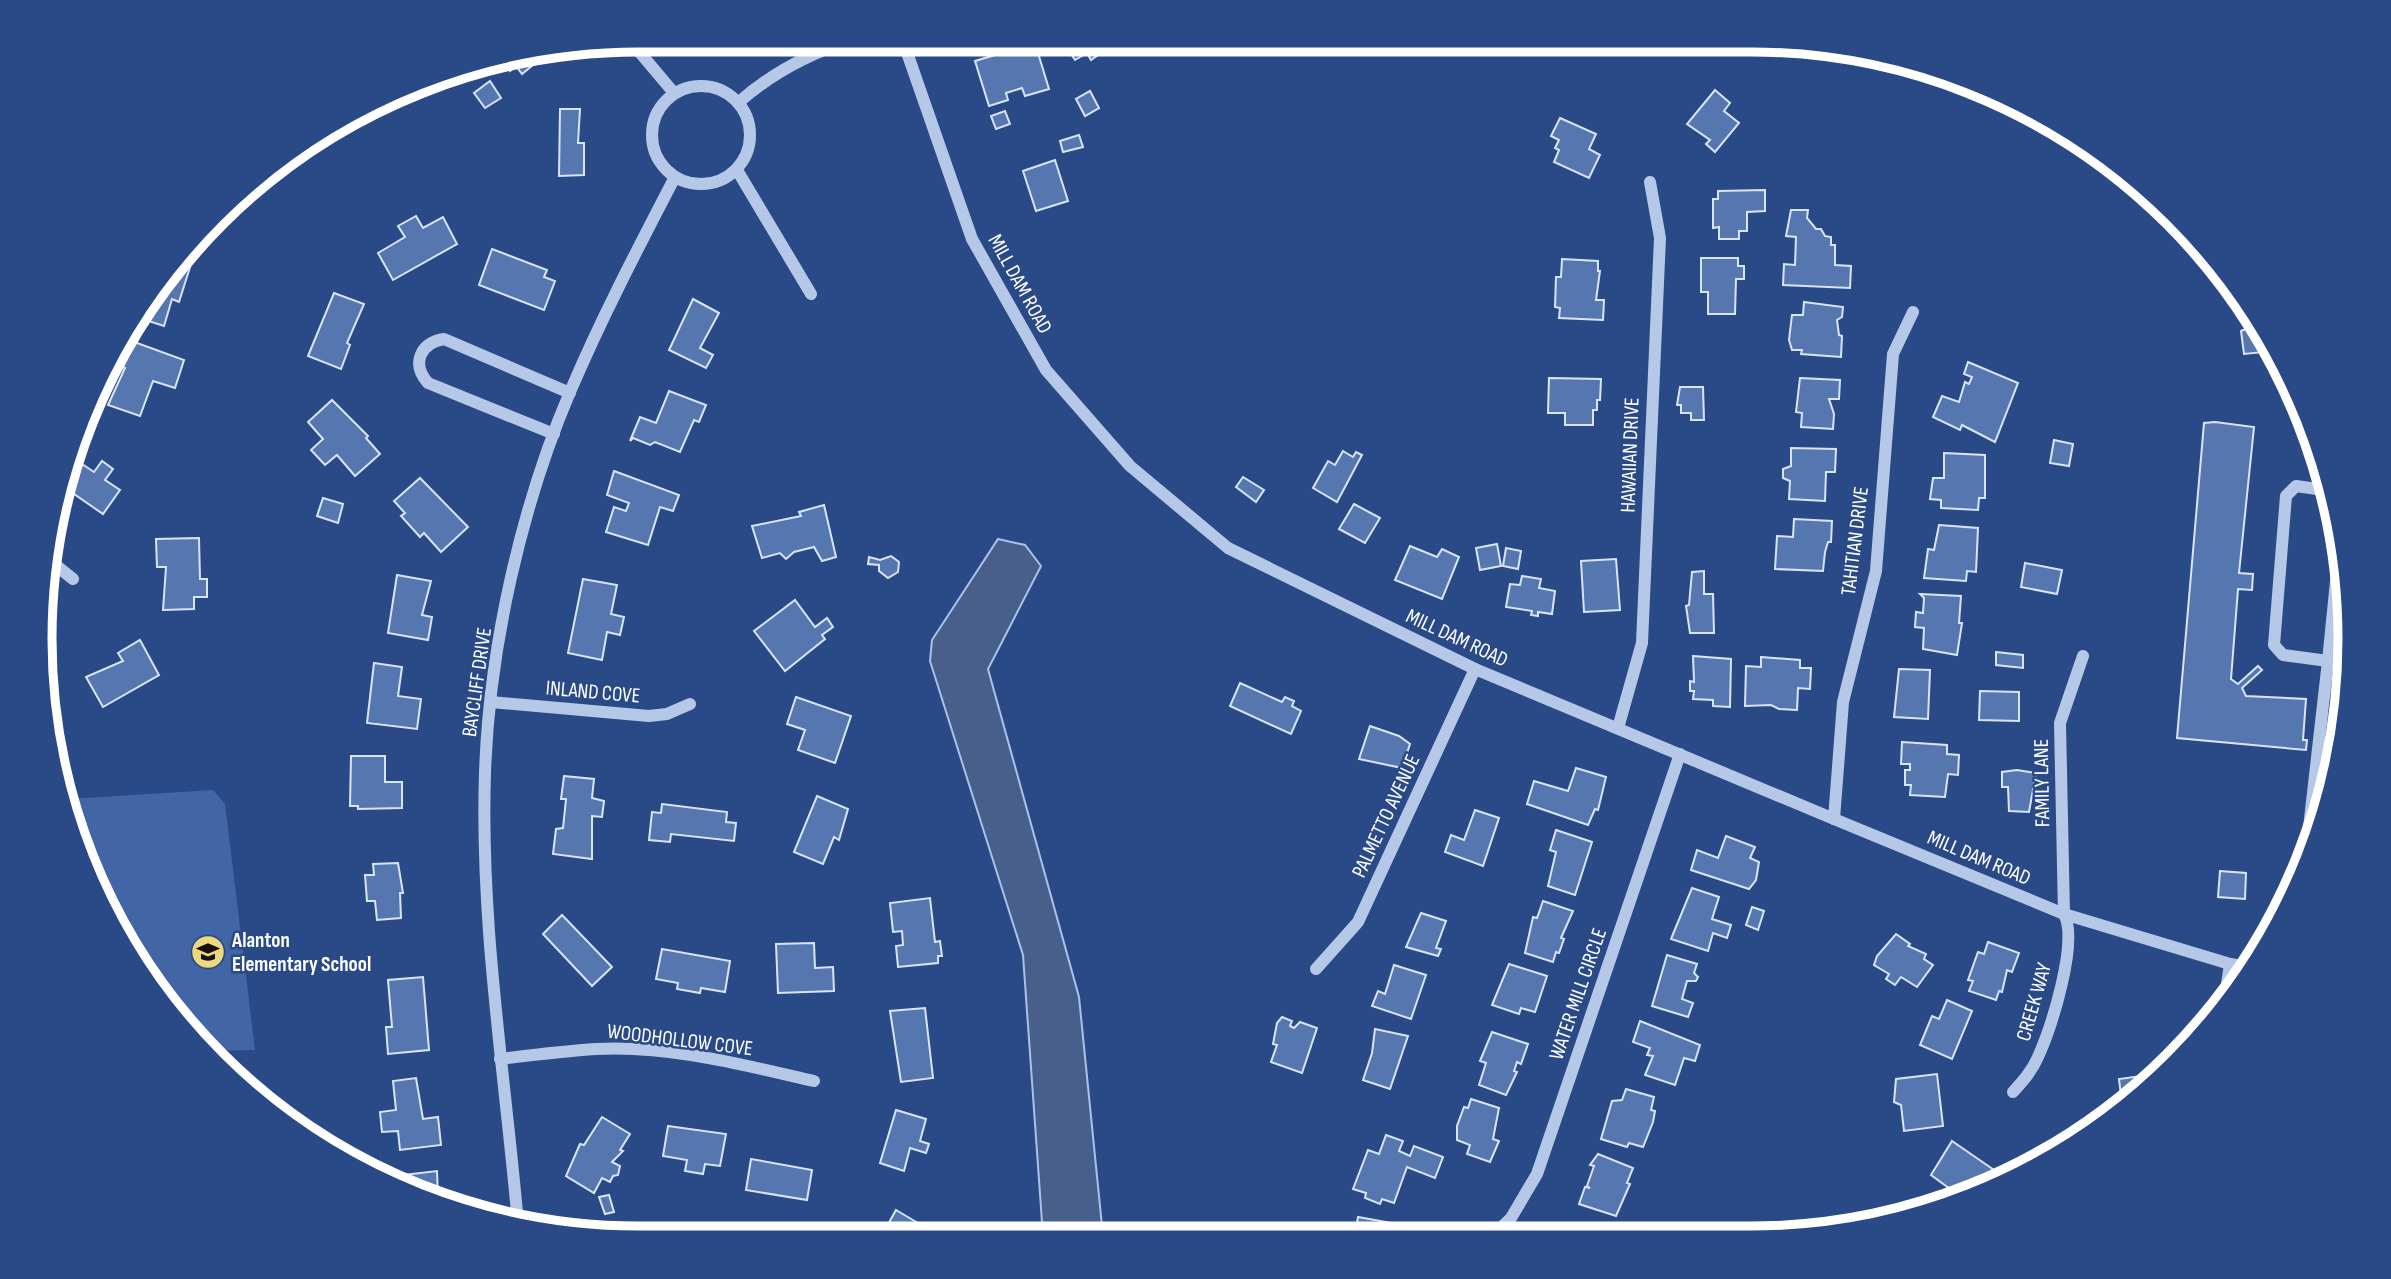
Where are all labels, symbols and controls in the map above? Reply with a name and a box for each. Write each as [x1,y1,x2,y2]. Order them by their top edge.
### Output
street label: MILL DAM ROAD [983,230,1057,338]
street label: HAWAIIAN DRIVE [1615,397,1645,513]
street label: TAHITIAN DRIVE [1836,485,1874,597]
street label: MILL DAM ROAD [1402,604,1512,672]
street label: BAYCLIFF DRIVE [457,626,497,738]
street label: INLAND COVE [545,675,641,709]
street label: FAMILY LANE [2029,739,2055,827]
street label: PALMETTO AVENUE [1347,750,1425,882]
street label: MILL DAM ROAD [1924,825,2034,891]
street label: WATER MILL CIRCLE [1544,925,1612,1063]
place label: Alanton Elementary School [231,928,371,977]
school or university icon: Alanton Elementary School [189,933,227,971]
street label: CREEK WAY [2011,960,2057,1044]
street label: WOODHOLLOW COVE [606,1019,754,1061]

